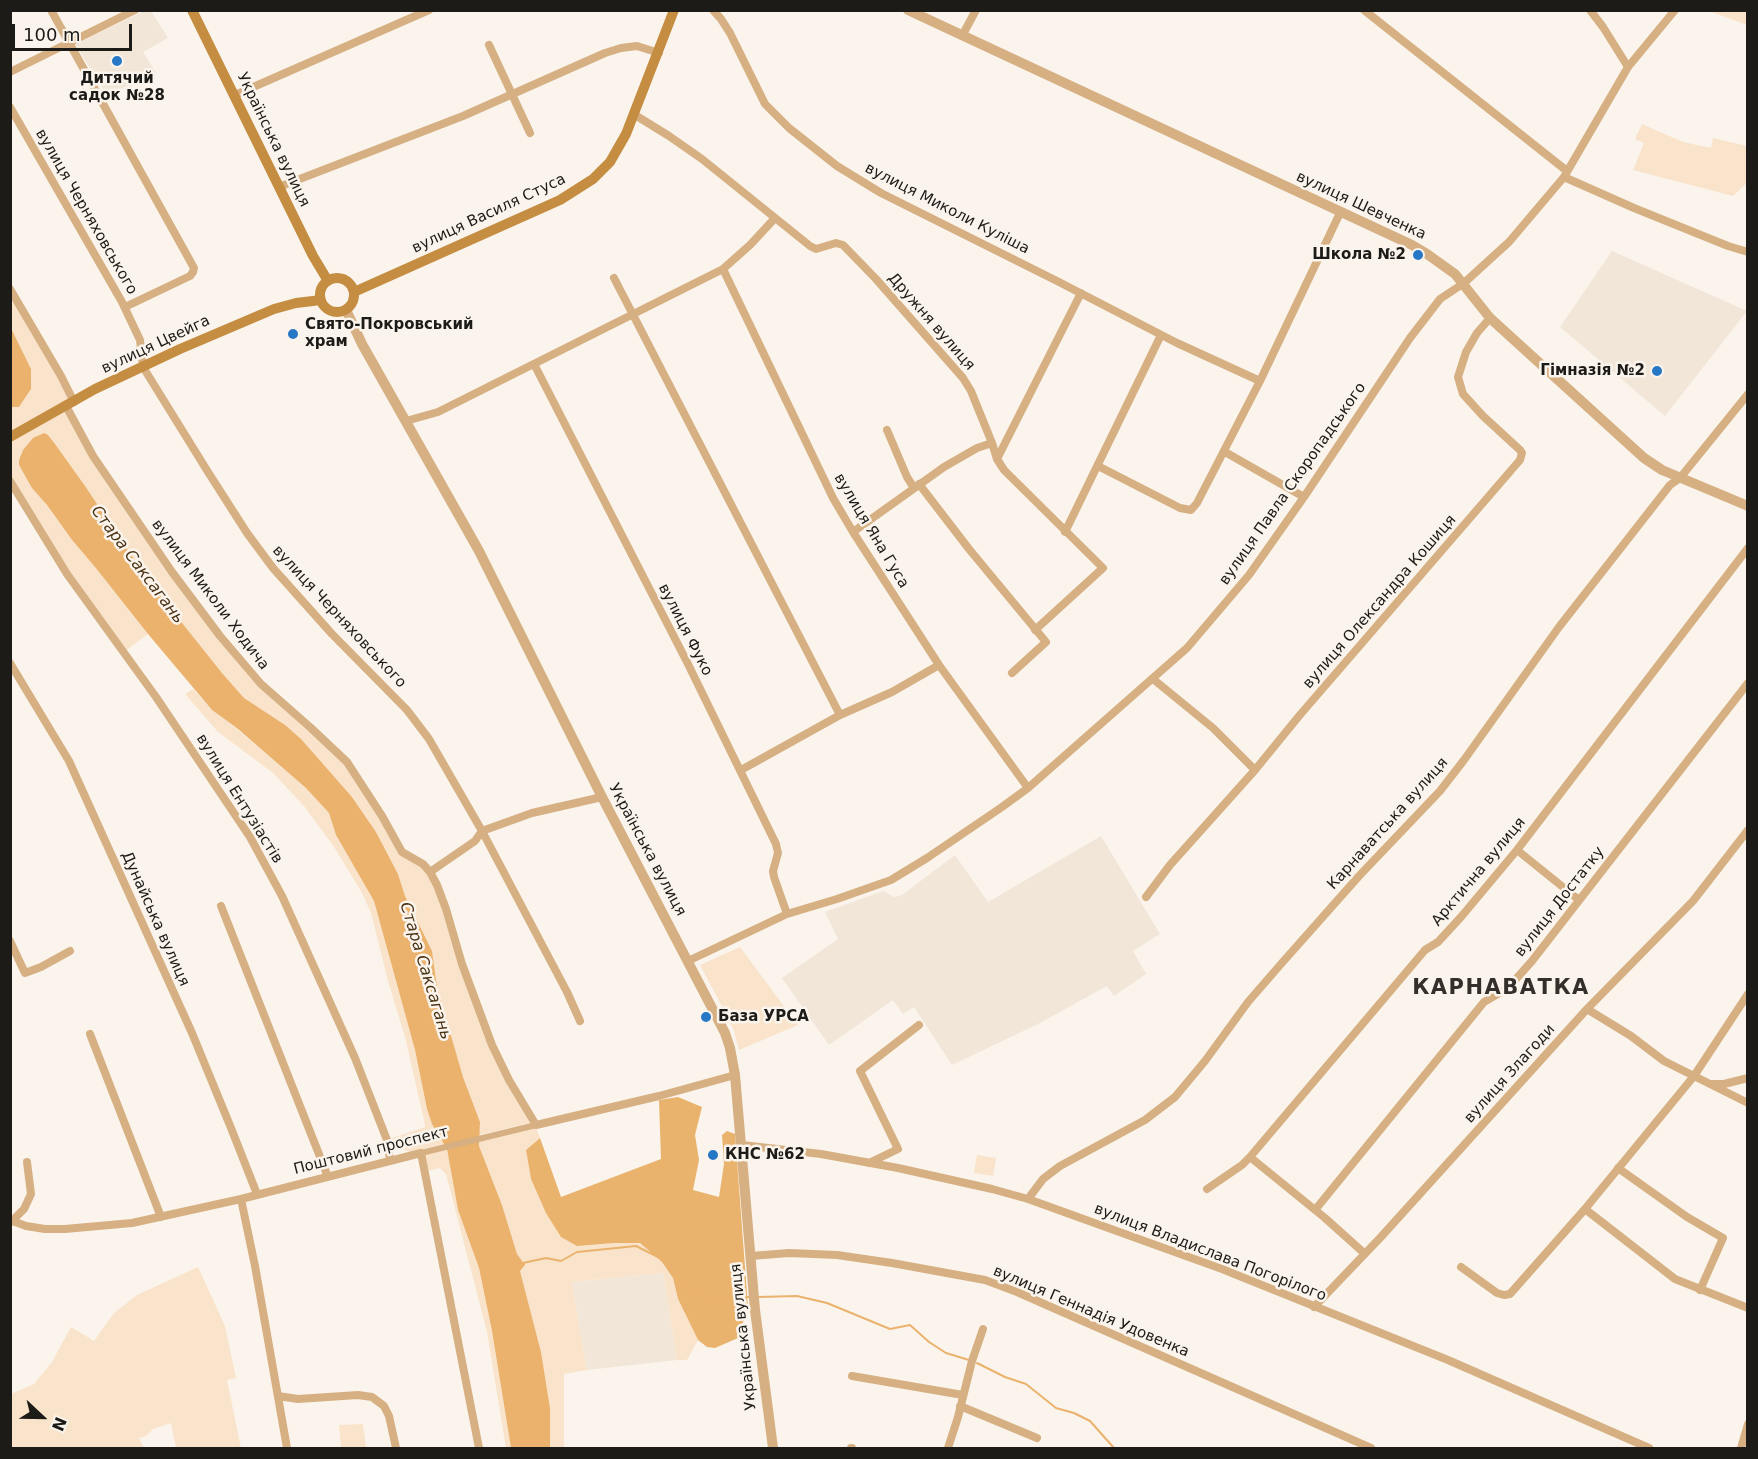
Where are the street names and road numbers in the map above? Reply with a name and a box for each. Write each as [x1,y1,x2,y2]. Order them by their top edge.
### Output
street label: Українська вулиця [233,70,313,210]
street label: вулиця Черняховського [31,126,141,298]
street label: вулиця Миколи Куліша [862,160,1032,258]
street label: вулиця Шевченка [1293,168,1429,244]
street label: вулиця Василя Стуса [409,170,569,258]
street label: Дружня вулиця [884,269,978,375]
street label: вулиця Цвейга [99,312,213,378]
street label: вулиця Павла Скоропадського [1216,379,1370,589]
street label: вулиця Яна Гуса [830,470,912,592]
street label: вулиця Олександра Кошиця [1300,511,1460,693]
street label: вулиця Миколи Ходича [148,516,272,674]
street label: вулиця Черняховського [268,542,410,692]
street label: вулиця Фуко [654,581,716,679]
street label: вулиця Ентузіастів [192,731,286,867]
street label: Карнаватська вулиця [1324,754,1452,894]
street label: Українська вулиця [604,781,690,919]
street label: Арктична вулиця [1428,814,1530,930]
street label: вулиця Достатку [1511,843,1609,961]
street label: Дунайська вулиця [117,849,193,989]
street label: вулиця Злагоди [1461,1021,1559,1127]
street label: Поштовий проспект [292,1123,450,1179]
street label: вулиця Владислава Погорілого [1091,1200,1329,1306]
street label: вулиця Геннадія Удовенка [990,1262,1192,1362]
street label: Українська вулиця [727,1263,761,1411]

